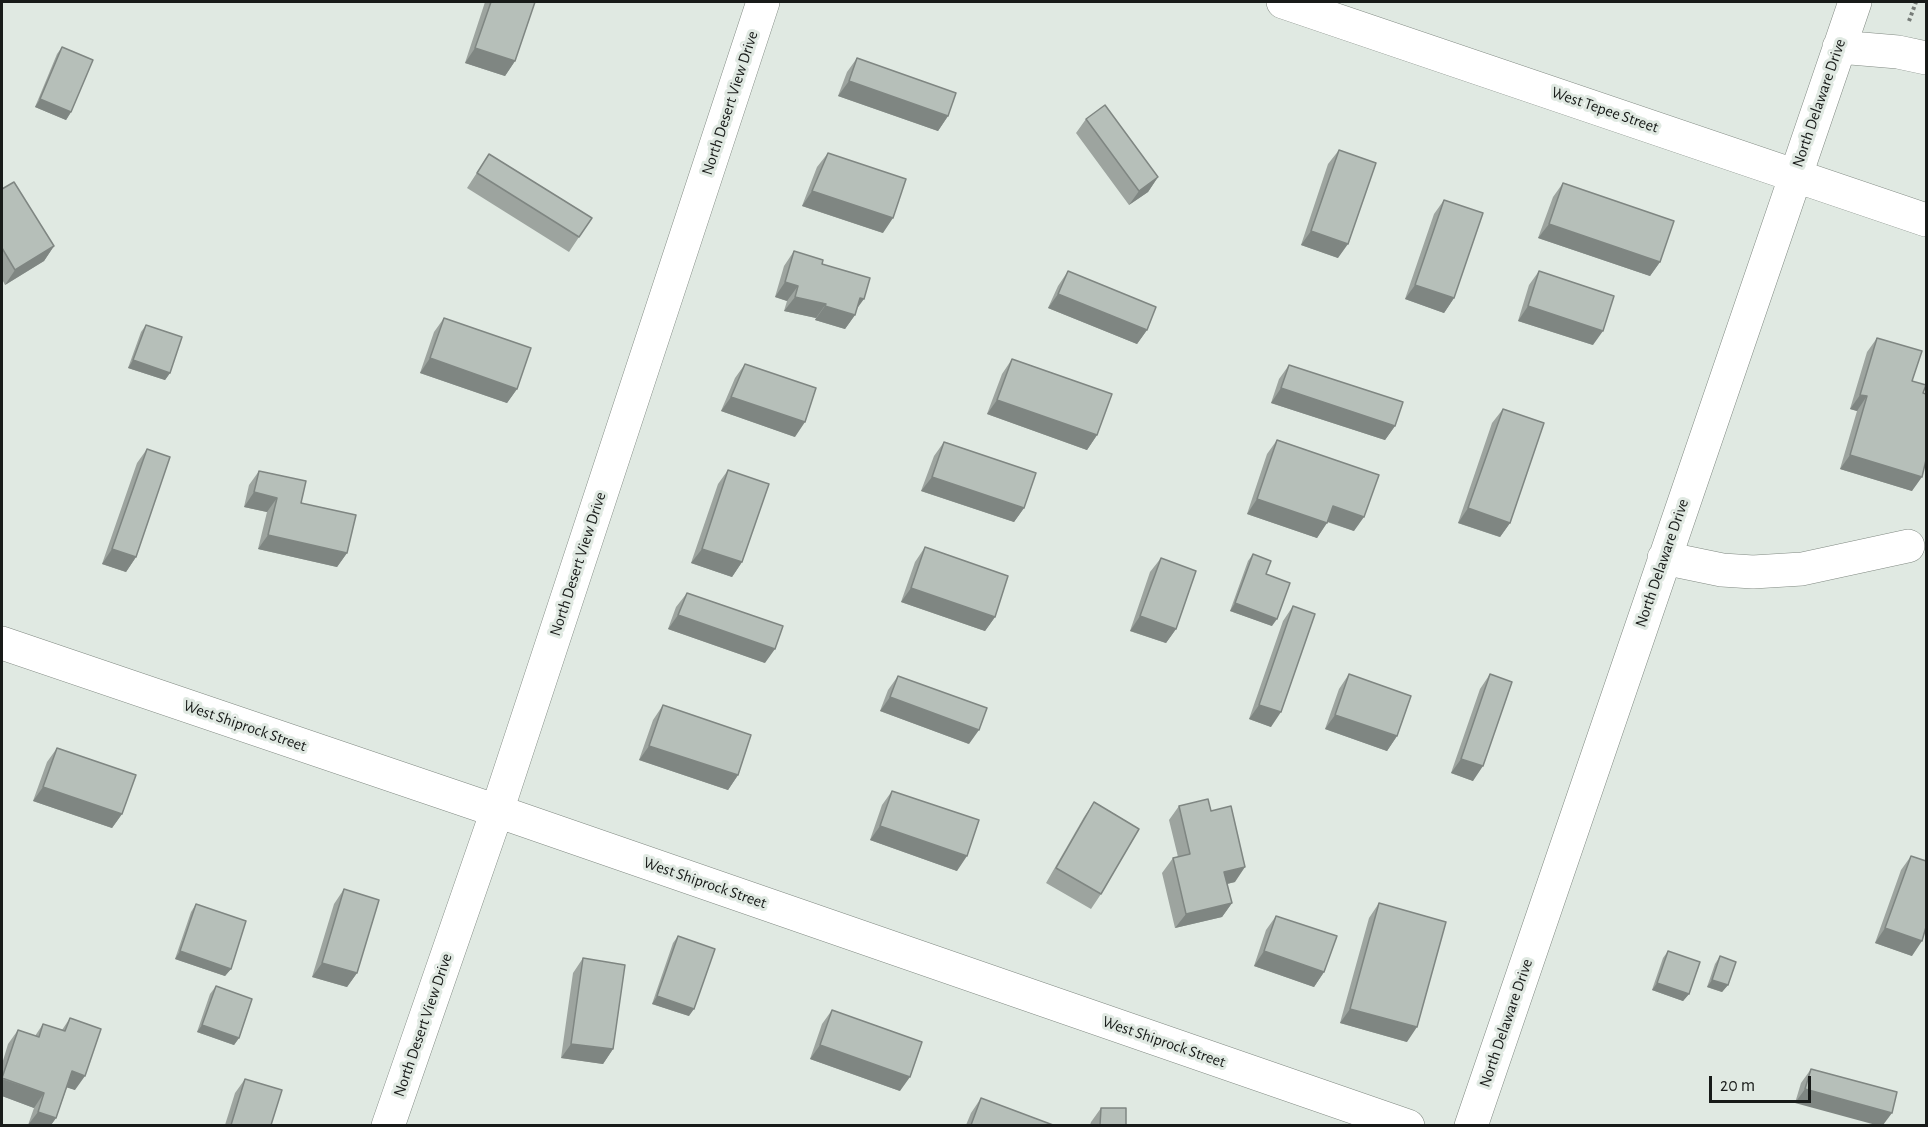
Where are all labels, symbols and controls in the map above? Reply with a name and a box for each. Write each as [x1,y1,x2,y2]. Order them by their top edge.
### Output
street label: North Desert View Drive [698,28,762,178]
street label: North Delaware Drive [1788,36,1850,170]
street label: West Tepee Street [1549,83,1661,137]
street label: North Desert View Drive [546,489,610,639]
street label: North Delaware Drive [1631,496,1693,630]
street label: West Shiprock Street [181,696,309,756]
street label: West Shiprock Street [641,853,769,913]
street label: North Desert View Drive [389,951,457,1099]
street label: North Delaware Drive [1475,956,1537,1090]
street label: West Shiprock Street [1100,1012,1228,1072]
scale bar [1712,1064,1814,1102]
text: 20 m [1720,1077,1755,1095]

